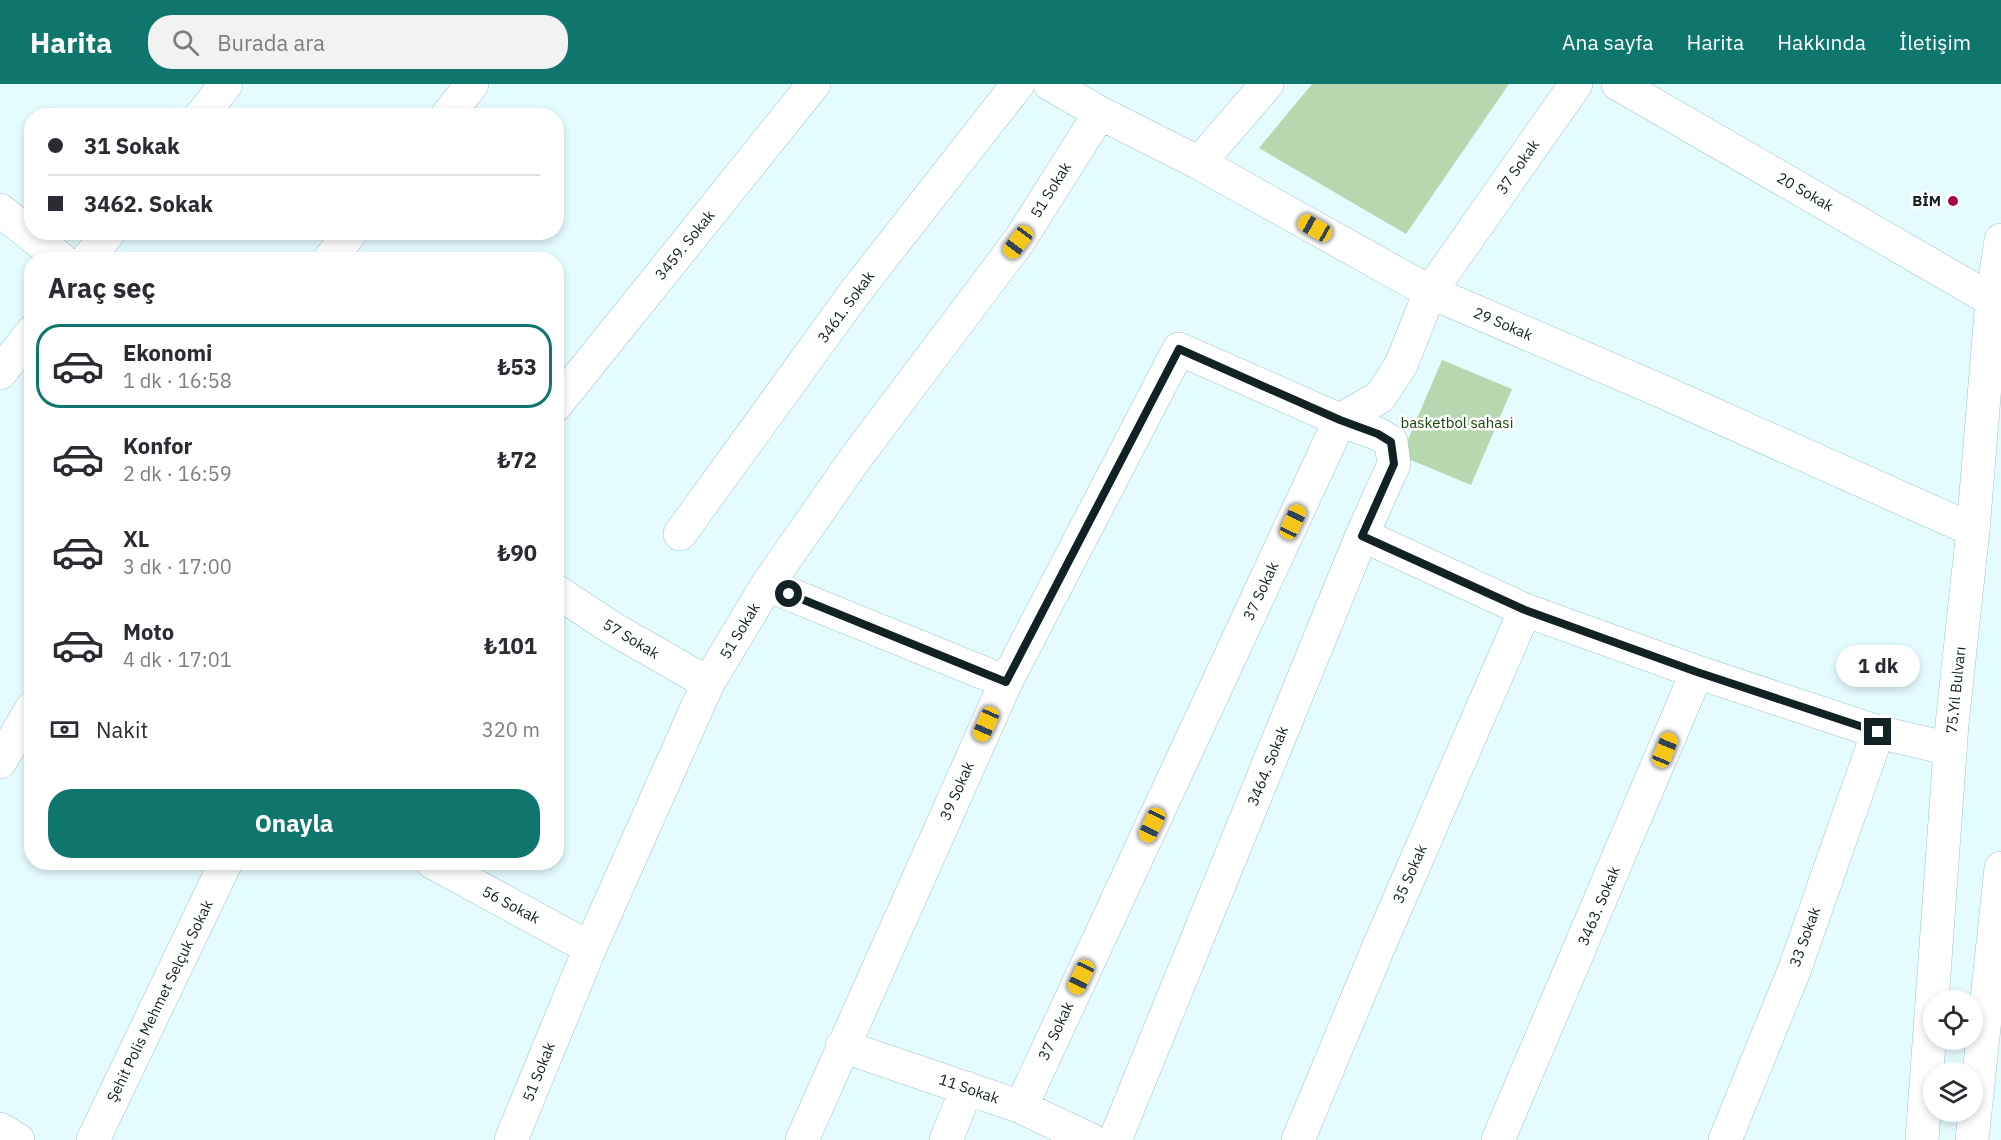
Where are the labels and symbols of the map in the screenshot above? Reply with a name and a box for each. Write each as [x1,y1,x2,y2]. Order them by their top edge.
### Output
street label: 37 Sokak [1492,136,1543,198]
street label: 51 Sokak [1026,158,1075,221]
street label: 20 Sokak [1773,168,1837,215]
place label: BİM [1912,191,1941,210]
marker: BİM [1946,194,1960,208]
street label: 3459. Sokak [651,206,719,283]
car [1295,211,1335,245]
car [1000,222,1036,262]
street label: 3461. Sokak [813,267,878,346]
street label: 29 Sokak [1471,303,1536,345]
park label: basketbol sahasi [1401,413,1513,432]
car [1277,502,1309,542]
street label: 37 Sokak [1239,558,1282,623]
route start [775,580,802,607]
street label: 51 Sokak [715,599,764,662]
street label: 57 Sokak [600,614,663,663]
callout: 1 dk [1836,645,1920,687]
street label: 75.Yıl Bulvarı [1941,645,1970,735]
car [970,704,1002,744]
route end [1864,718,1891,745]
street label: 3464. Sokak [1243,723,1292,809]
car [1650,730,1680,770]
street label: 39 Sokak [935,758,978,823]
car [1136,805,1168,845]
street label: 35 Sokak [1388,841,1431,906]
street label: 3463. Sokak [1573,863,1624,948]
street label: 56 Sokak [479,882,543,928]
street label: Şehit Polis Mehmet Selçuk Sokak [102,897,217,1105]
street label: 33 Sokak [1785,904,1824,969]
car [1065,957,1097,997]
street label: 37 Sokak [1034,998,1077,1063]
street label: 51 Sokak [518,1039,559,1104]
street label: 11 Sokak [937,1069,1002,1108]

